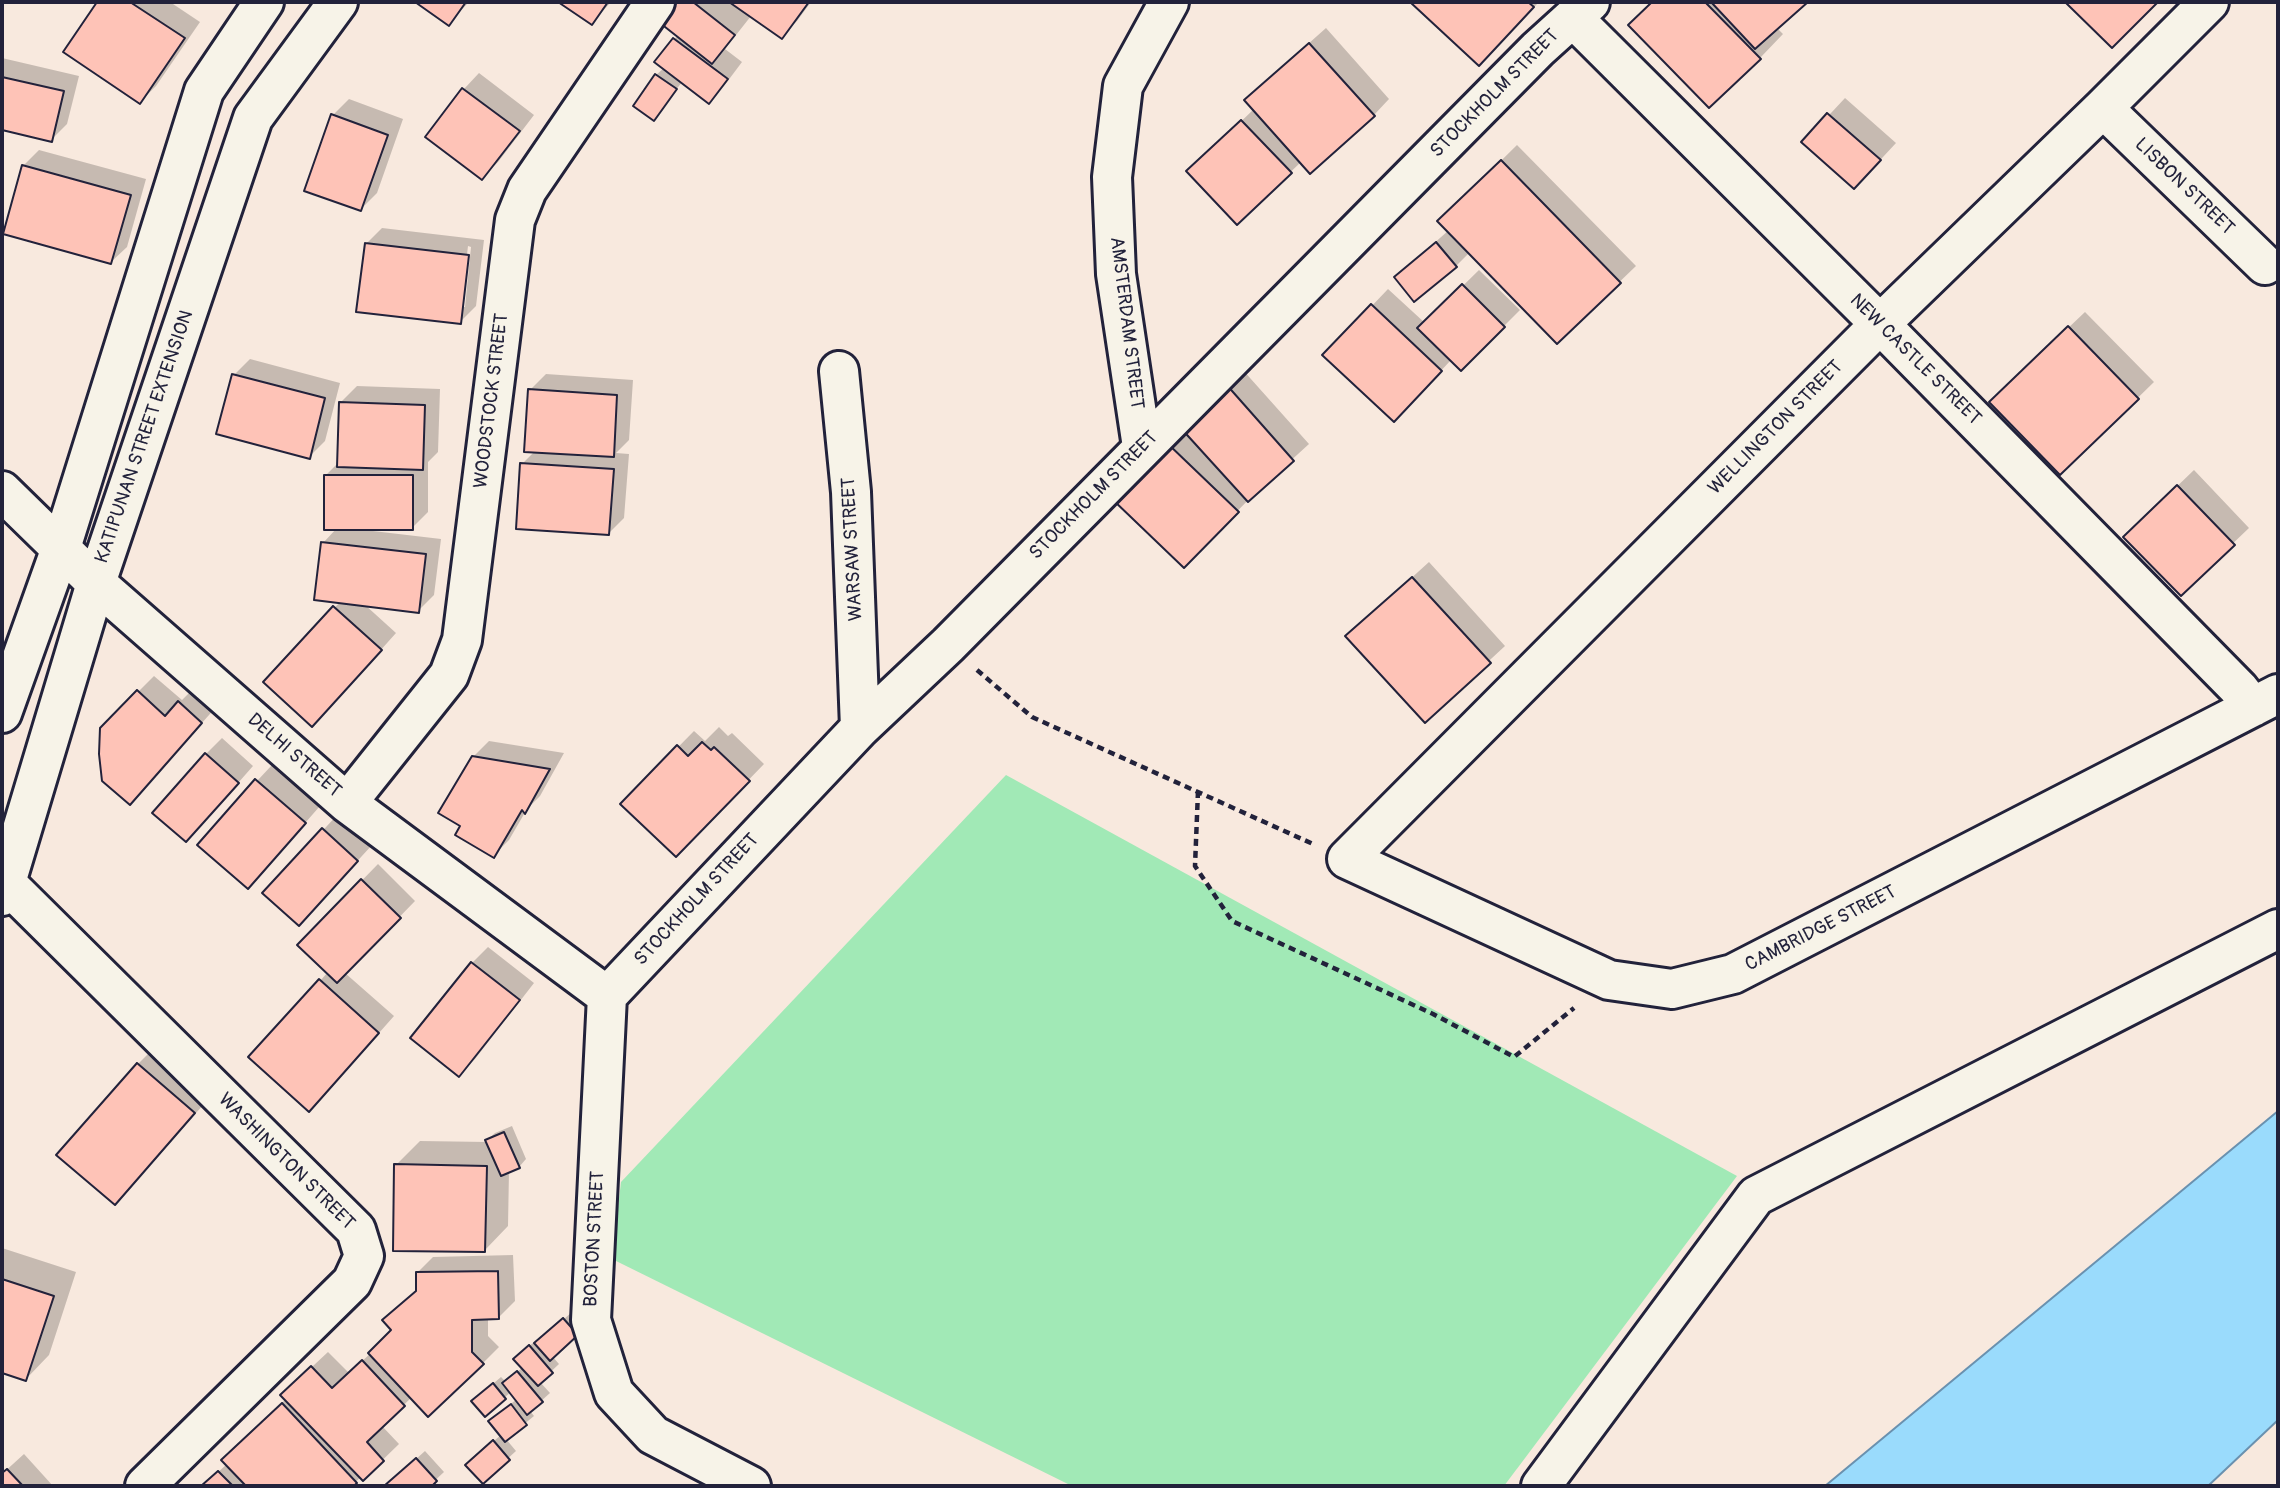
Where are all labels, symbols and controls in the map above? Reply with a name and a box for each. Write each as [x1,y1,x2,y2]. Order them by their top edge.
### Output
street label: STOCKHOLM STREET [1426,25,1564,163]
street label: LISBON STREET [2129,134,2239,240]
street label: AMSTERDAM STREET [1104,236,1148,410]
street label: NEW CASTLE STREET [1845,290,1985,430]
street label: KATIPUNAN STREET EXTENSION [91,307,199,567]
street label: WOODSTOCK STREET [470,312,514,490]
street label: WELLINGTON STREET [1704,356,1848,500]
street label: STOCKHOLM STREET [1025,427,1163,565]
street label: WARSAW STREET [838,477,868,621]
street label: DELHI STREET [242,709,346,803]
street label: STOCKHOLM STREET [630,829,764,971]
street label: CAMBRIDGE STREET [1742,881,1900,977]
street label: WASHINGTON STREET [213,1089,359,1235]
street label: BOSTON STREET [580,1170,610,1308]

